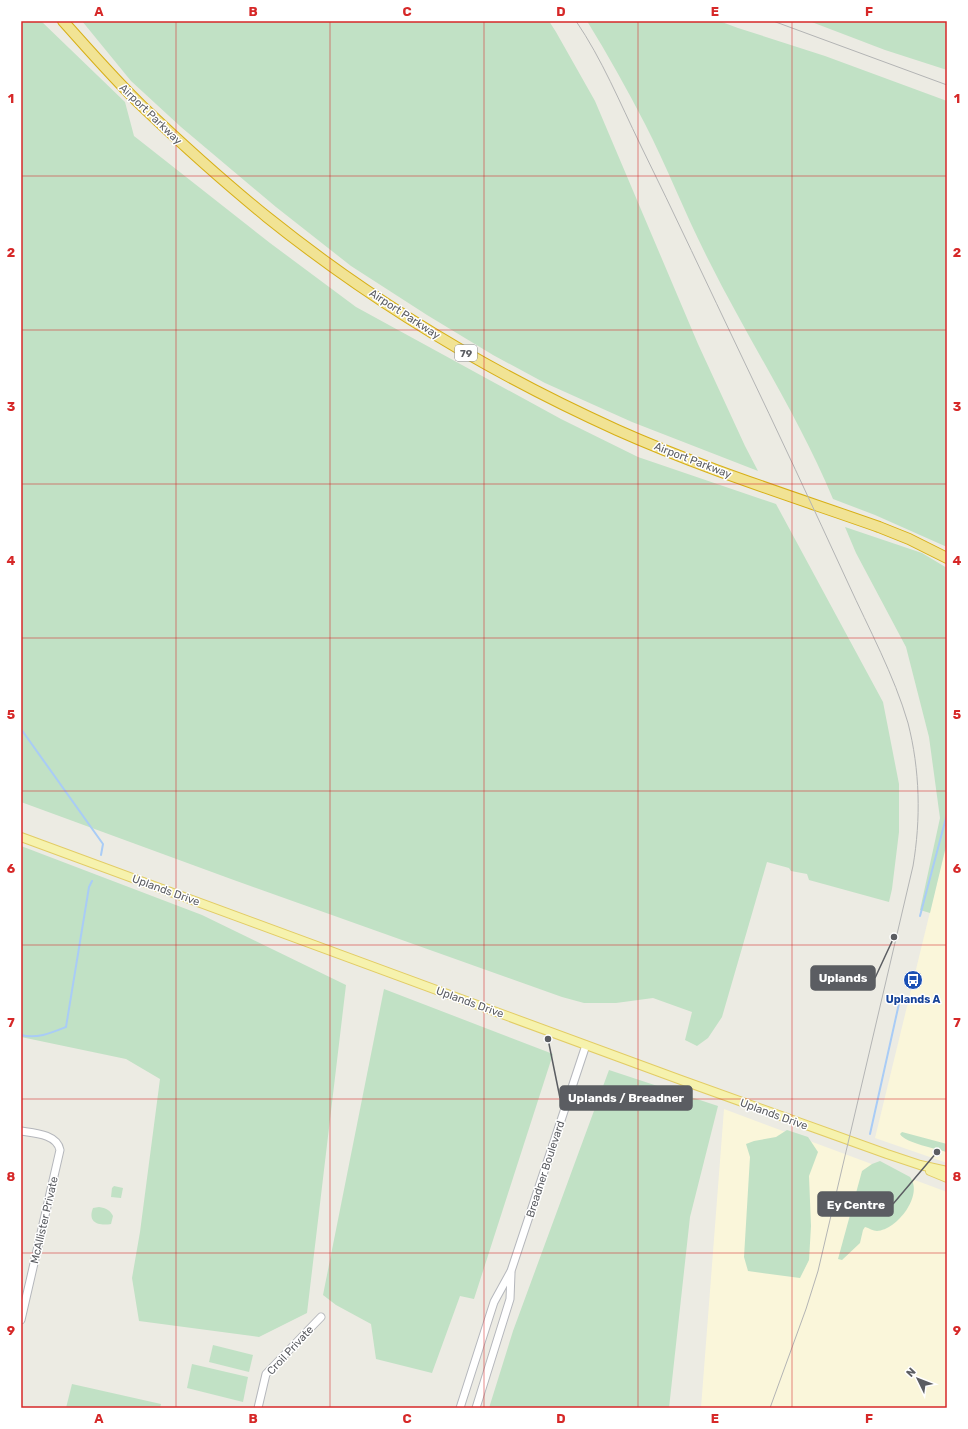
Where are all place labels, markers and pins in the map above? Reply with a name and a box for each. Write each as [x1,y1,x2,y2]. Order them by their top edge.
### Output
callout: Uplands [811,966,875,990]
bus stop icon: Uplands A [902,969,924,991]
place label: Uplands A [886,993,940,1006]
callout: Uplands / Breadner [560,1086,692,1110]
callout: Ey Centre [818,1192,893,1216]

